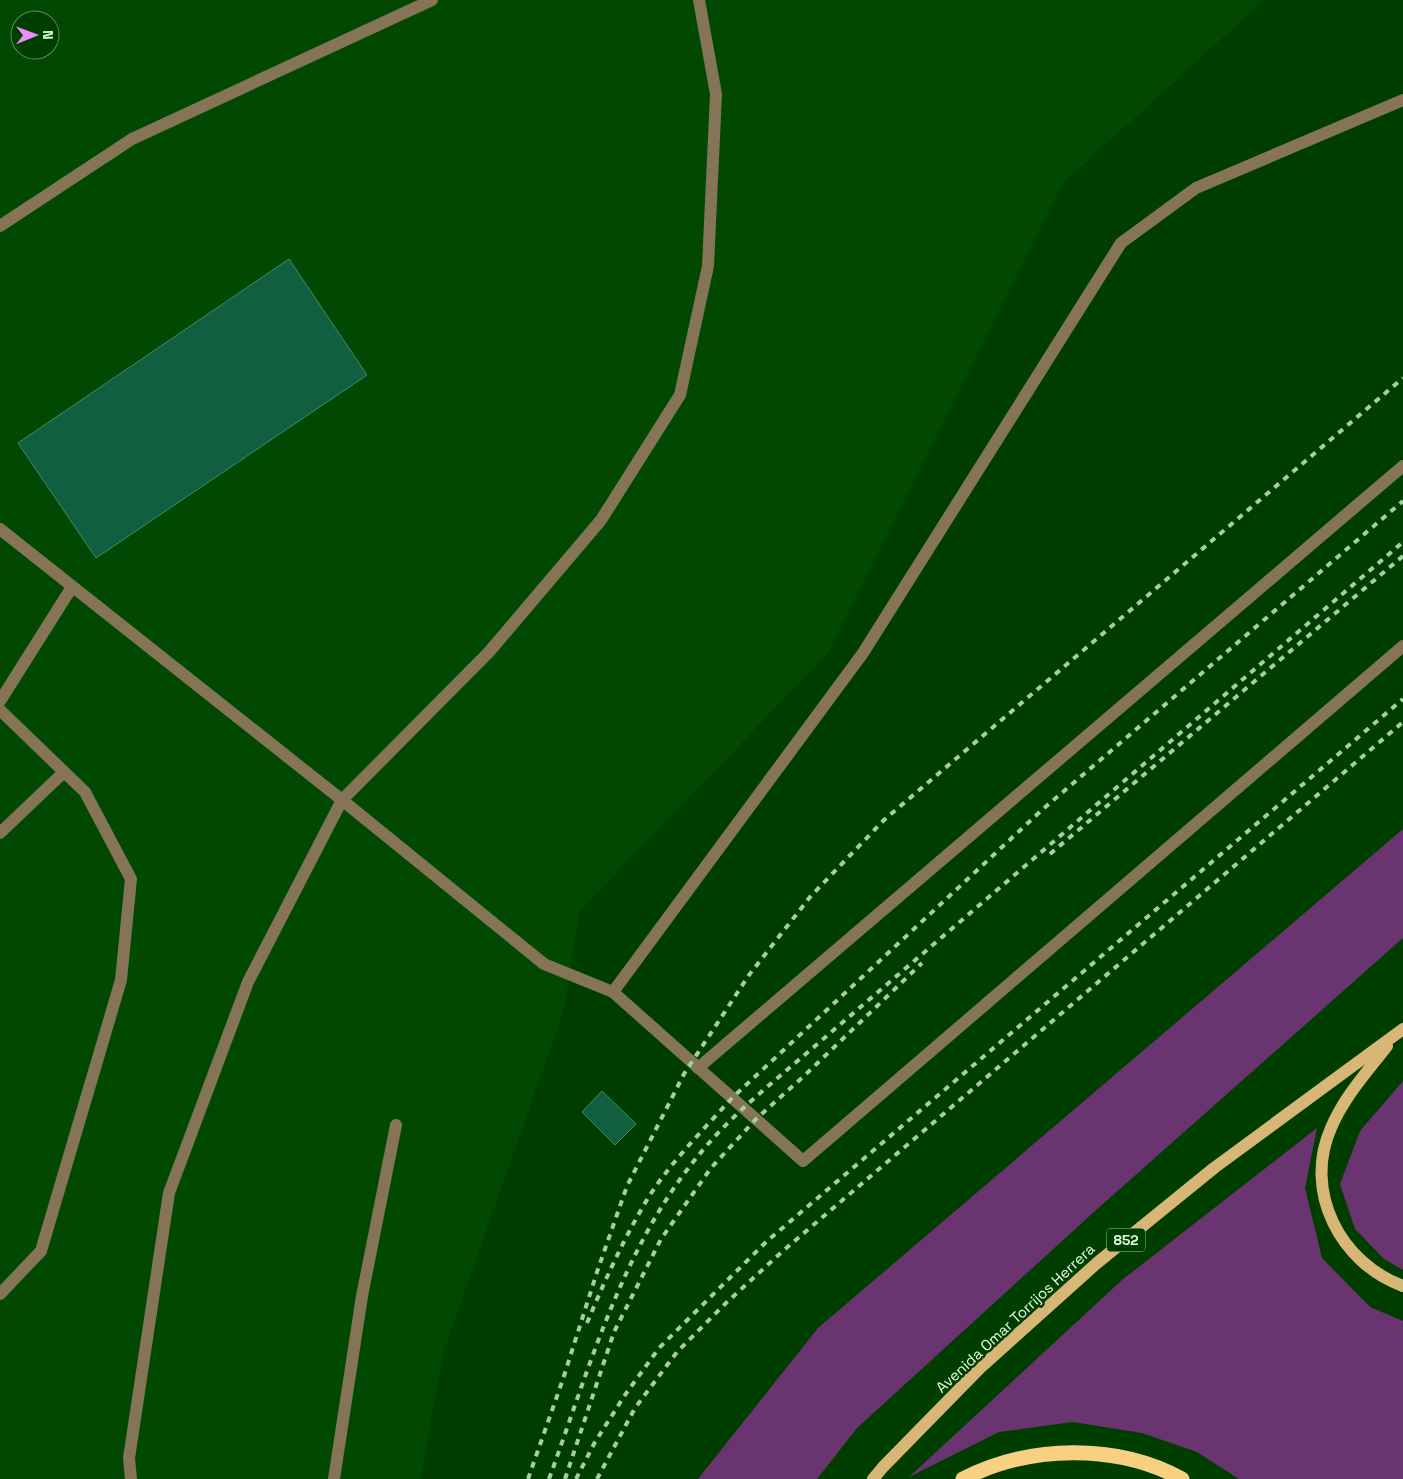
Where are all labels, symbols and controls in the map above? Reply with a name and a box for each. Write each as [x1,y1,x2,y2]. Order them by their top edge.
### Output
north arrow [10,10,60,60]
text: N [39,30,57,40]
road number: 852 [1107,1228,1145,1252]
street label: Avenida Omar Torrijos Herrera [932,1239,1099,1397]

